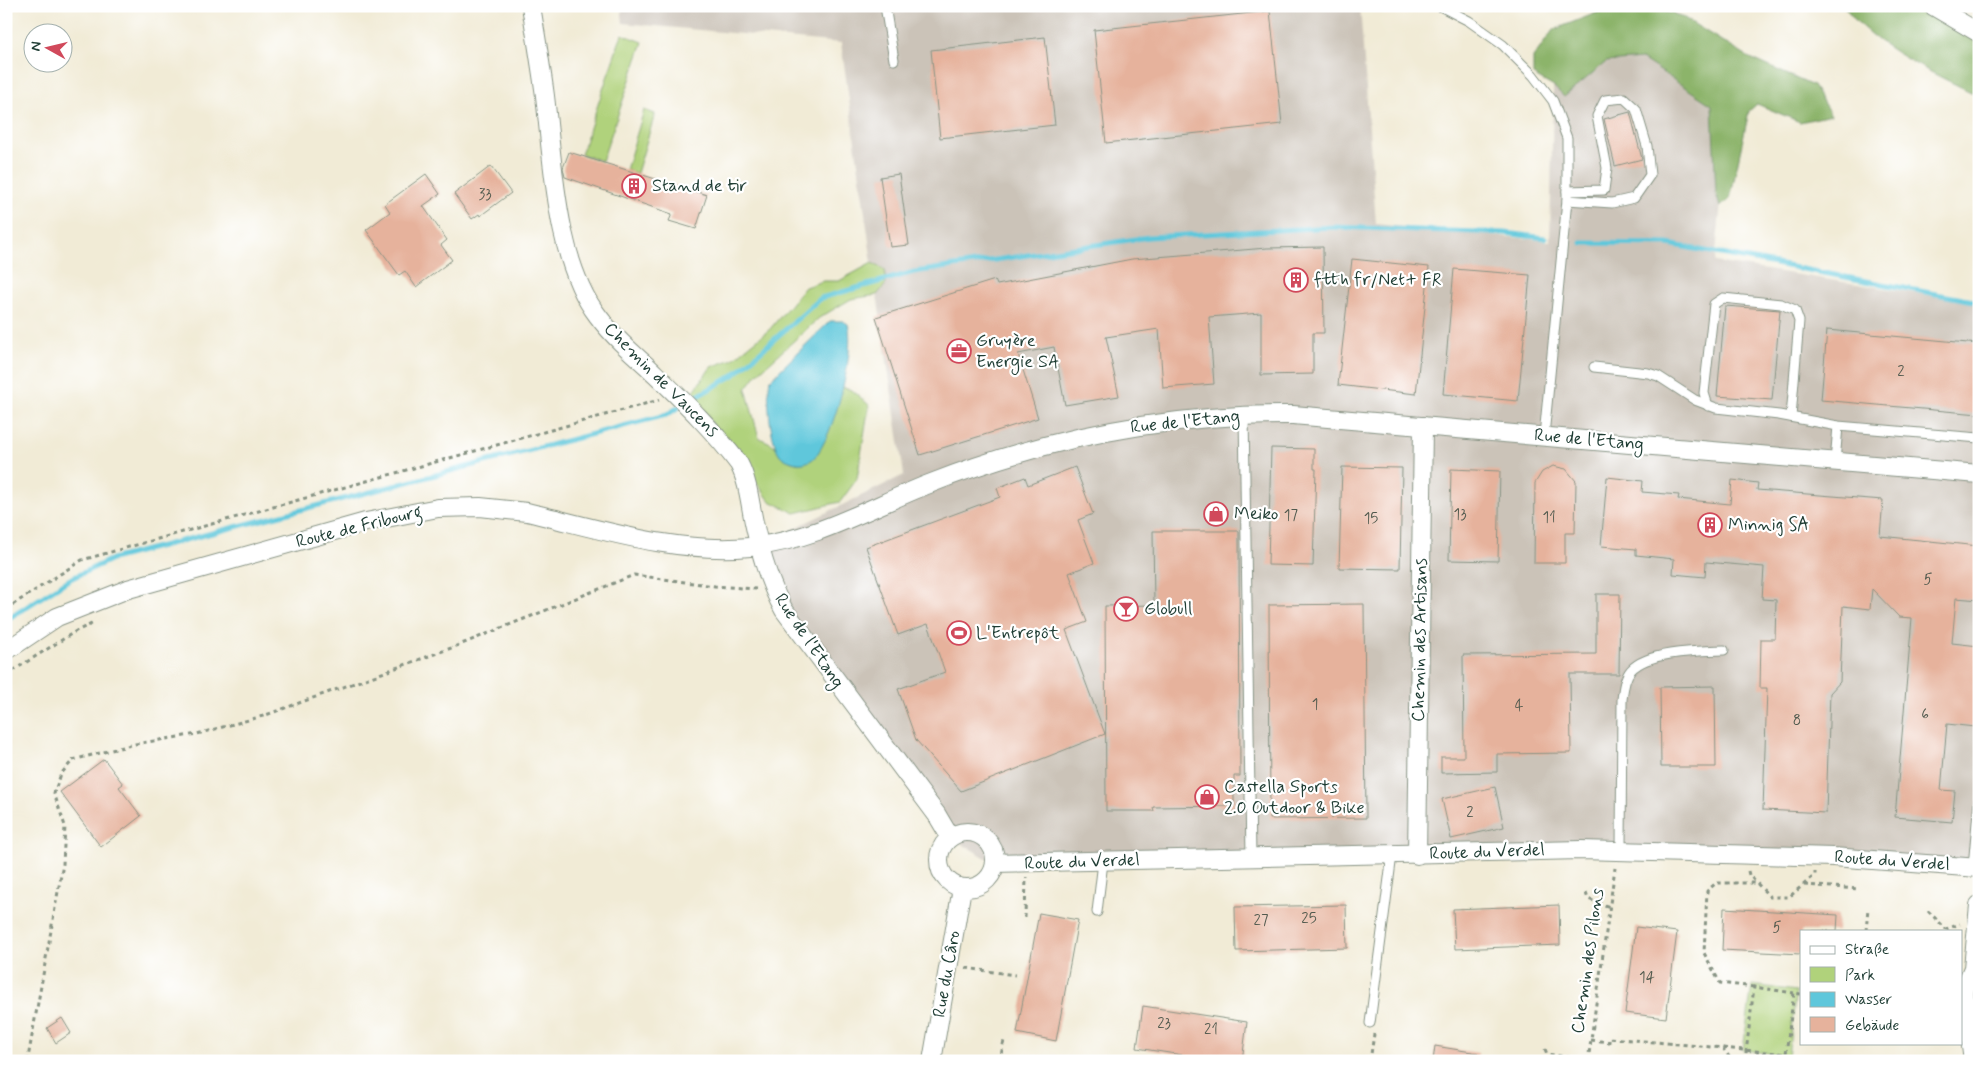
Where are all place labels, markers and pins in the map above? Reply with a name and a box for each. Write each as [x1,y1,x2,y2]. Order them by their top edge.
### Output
building icon: Stand de tir [621,173,647,199]
place label: Stand de tir [652,174,748,198]
building icon: ftth fr/Net+ FR [1283,267,1309,293]
place label: ftth fr/Net+ FR [1314,268,1442,292]
place label: Gruyère Energie SA [976,329,1059,375]
office icon: Gruyère Energie SA [946,338,972,364]
shop icon: Meiko [1203,501,1229,527]
place label: Meiko [1234,502,1279,526]
building icon: Minnig SA [1697,512,1723,538]
place label: Minnig SA [1728,513,1809,537]
bar icon: Globull [1113,596,1139,622]
place label: Globull [1144,597,1192,621]
sports icon: L'Entrepôt [946,620,972,646]
place label: L'Entrepôt [976,621,1060,645]
place label: Castella Sports 2.0 Outdoor & Bike [1224,775,1365,820]
shop icon: Castella Sports 2.0 Outdoor & Bike [1194,784,1220,810]

